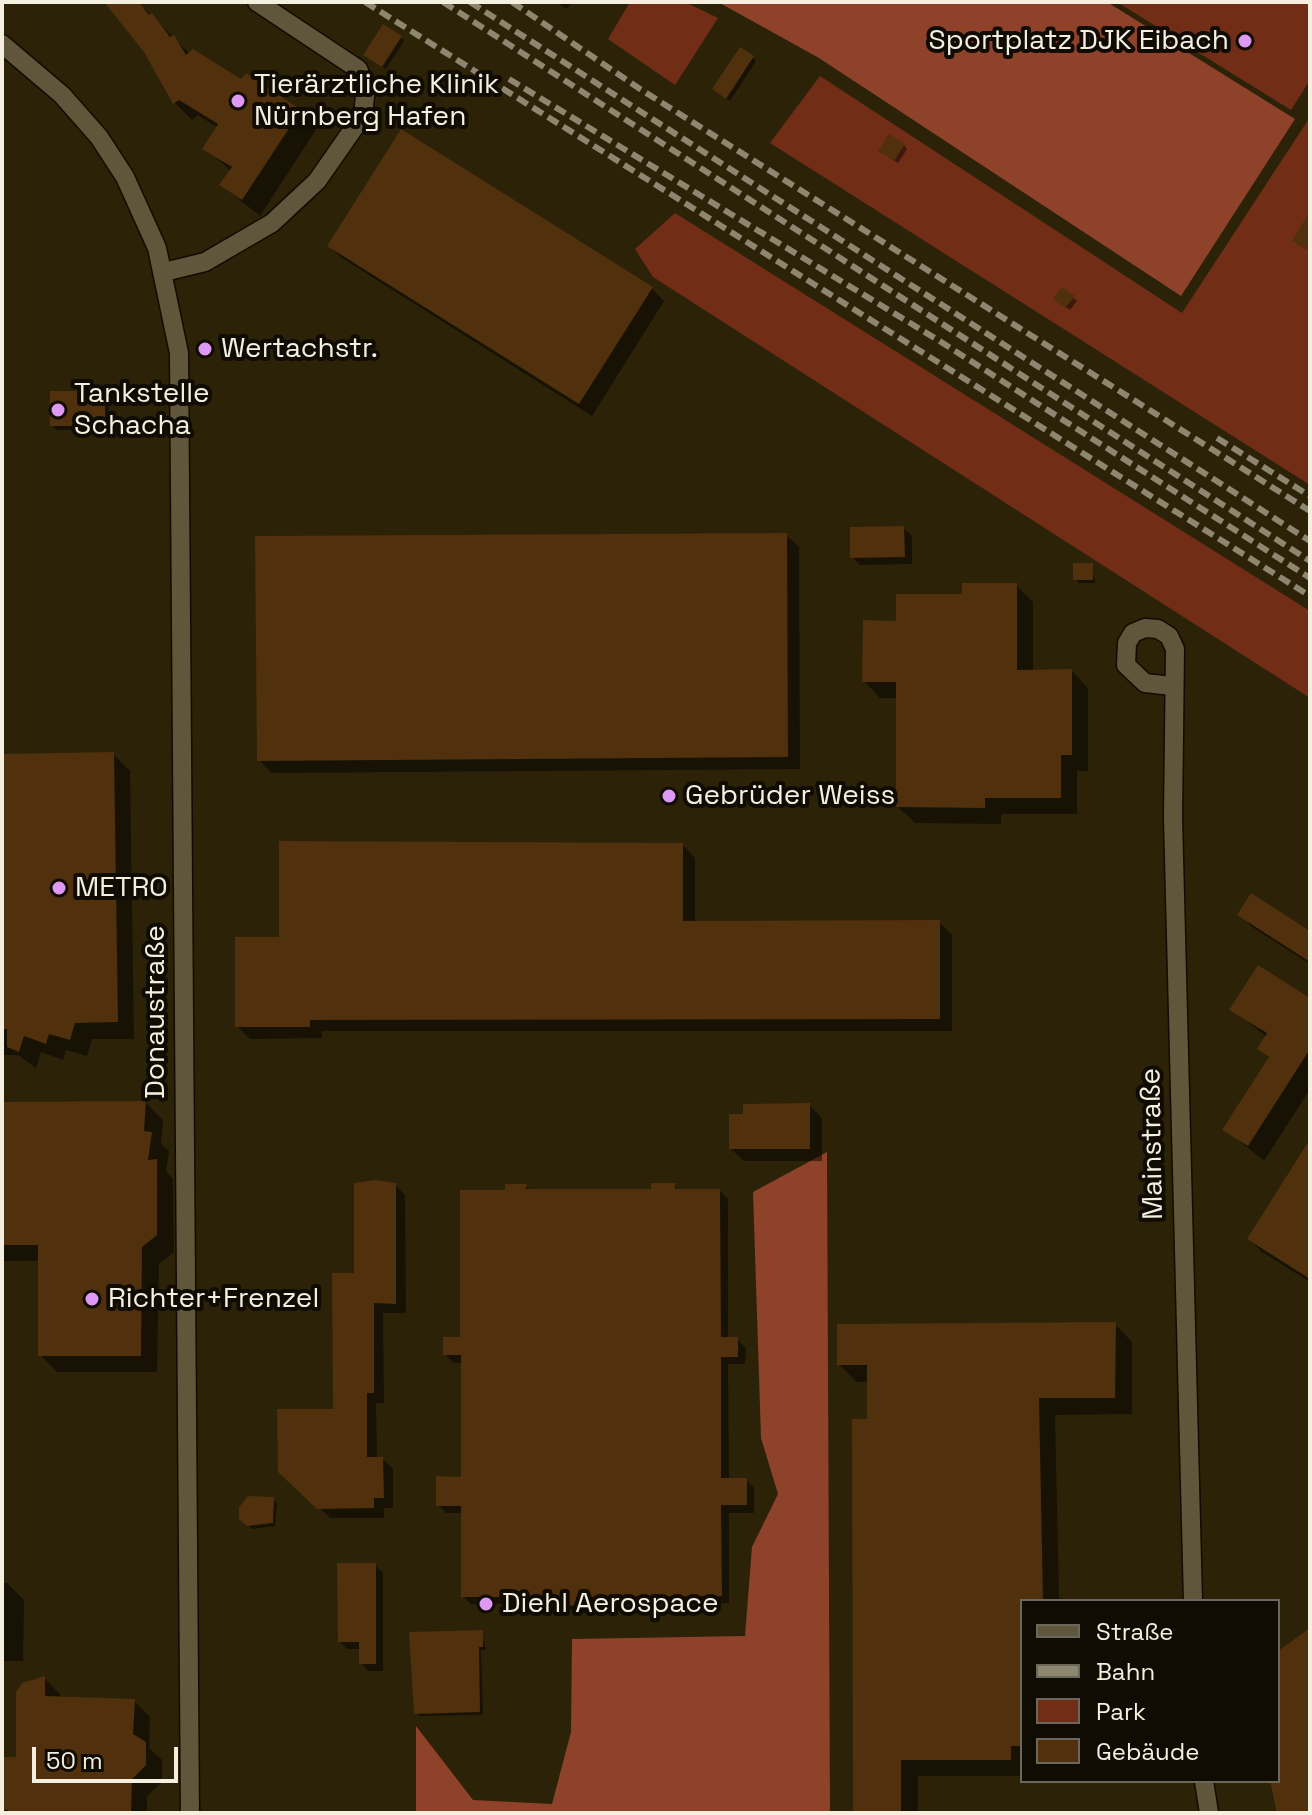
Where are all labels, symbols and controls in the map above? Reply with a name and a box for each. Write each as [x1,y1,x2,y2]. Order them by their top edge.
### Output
place label: Sportplatz DJK Eibach [929,24,1229,58]
marker: Sportplatz DJK Eibach [1236,32,1254,50]
place label: Tierärztliche Klinik Nürnberg Hafen [254,68,499,134]
marker: Tierärztliche Klinik Nürnberg Hafen [229,92,247,110]
place label: Wertachstr. [221,332,378,366]
marker: Wertachstr. [196,340,214,358]
place label: Tankstelle Schacha [74,377,210,443]
marker: Tankstelle Schacha [49,401,67,419]
place label: Gebrüder Weiss [685,779,895,813]
marker: Gebrüder Weiss [660,787,678,805]
place label: METRO [75,871,168,905]
marker: METRO [50,879,68,897]
street label: Donaustraße [139,925,173,1099]
street label: Mainstraße [1135,1068,1171,1220]
place label: Richter+Frenzel [108,1282,319,1316]
marker: Richter+Frenzel [83,1290,101,1308]
place label: Diehl Aerospace [502,1587,719,1621]
marker: Diehl Aerospace [477,1595,495,1613]
legend [1020,1599,1280,1783]
text: Straße [1096,1616,1173,1647]
text: Bahn [1096,1656,1155,1687]
text: Park [1096,1696,1146,1727]
scale bar [36,1731,182,1781]
text: Gebäude [1096,1736,1199,1767]
text: 50 m [46,1745,103,1776]

